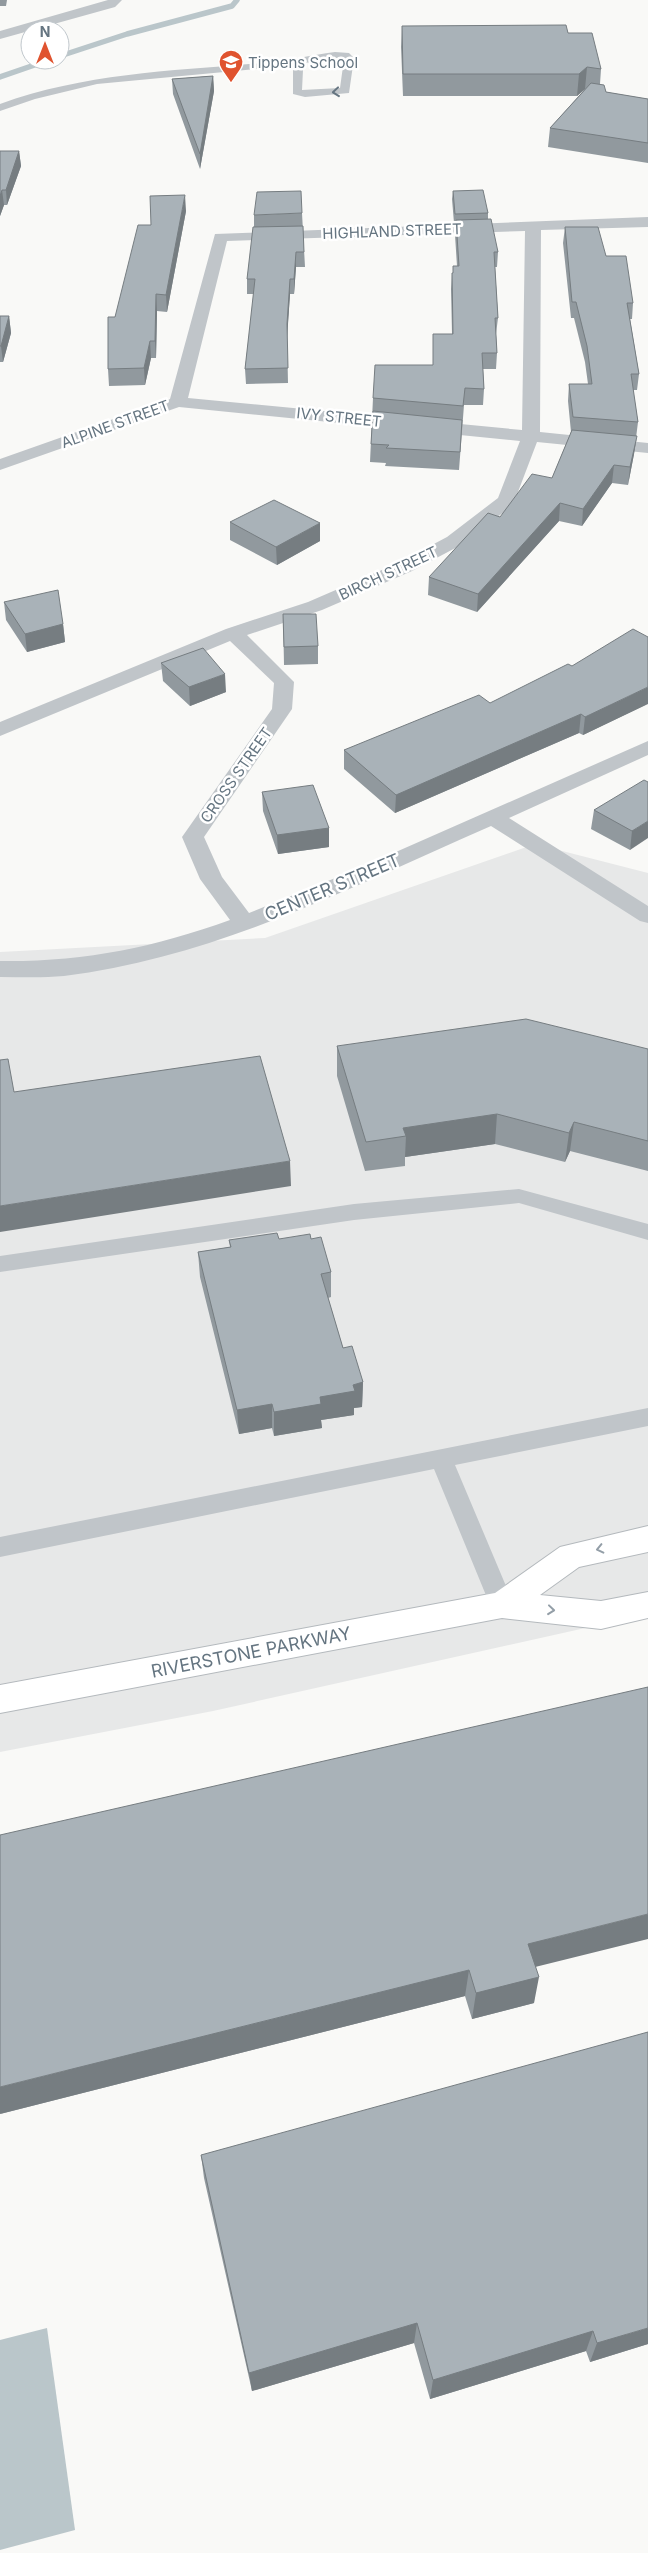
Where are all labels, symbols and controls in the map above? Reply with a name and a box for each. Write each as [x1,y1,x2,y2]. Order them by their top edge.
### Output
north arrow [20,20,70,70]
text: N [40,23,50,40]
school or university icon: Tippens School [218,49,244,83]
place label: Tippens School [248,53,358,72]
one-way arrow [332,86,340,97]
street label: HIGHLAND STREET [322,219,462,243]
street label: ALPINE STREET [58,396,172,452]
street label: IVY STREET [296,403,382,431]
street label: BIRCH STREET [336,542,440,604]
street label: CROSS STREET [196,724,276,826]
street label: CENTER STREET [261,849,403,925]
one-way arrow [596,1543,605,1554]
one-way arrow [547,1604,555,1615]
street label: RIVERSTONE PARKWAY [149,1622,353,1682]

